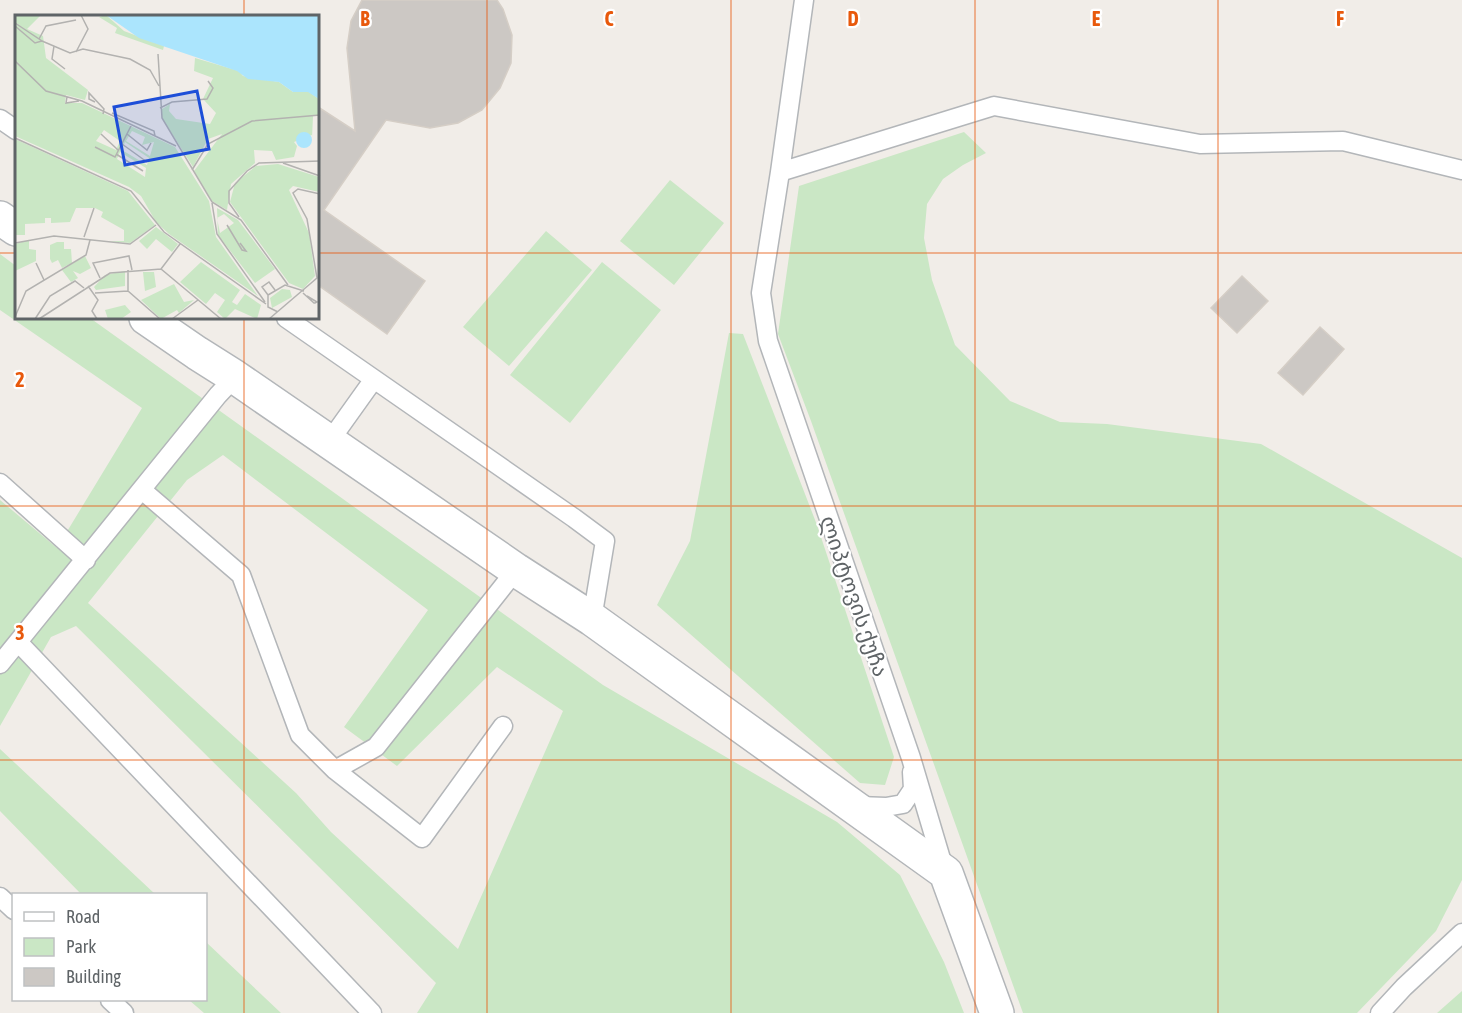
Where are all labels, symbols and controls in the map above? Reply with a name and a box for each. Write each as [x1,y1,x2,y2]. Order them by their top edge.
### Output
text: B [360,7,370,30]
text: C [605,7,614,30]
text: D [847,7,859,30]
text: E [1092,7,1101,30]
text: F [1336,7,1344,30]
inset map [15,15,320,320]
text: 2 [15,368,25,391]
street label: ლიპტოვის ქუჩა [814,512,894,680]
text: 3 [15,621,25,644]
legend [12,893,207,1001]
text: Road [66,906,100,927]
text: Park [66,936,96,957]
text: Building [66,966,121,987]

